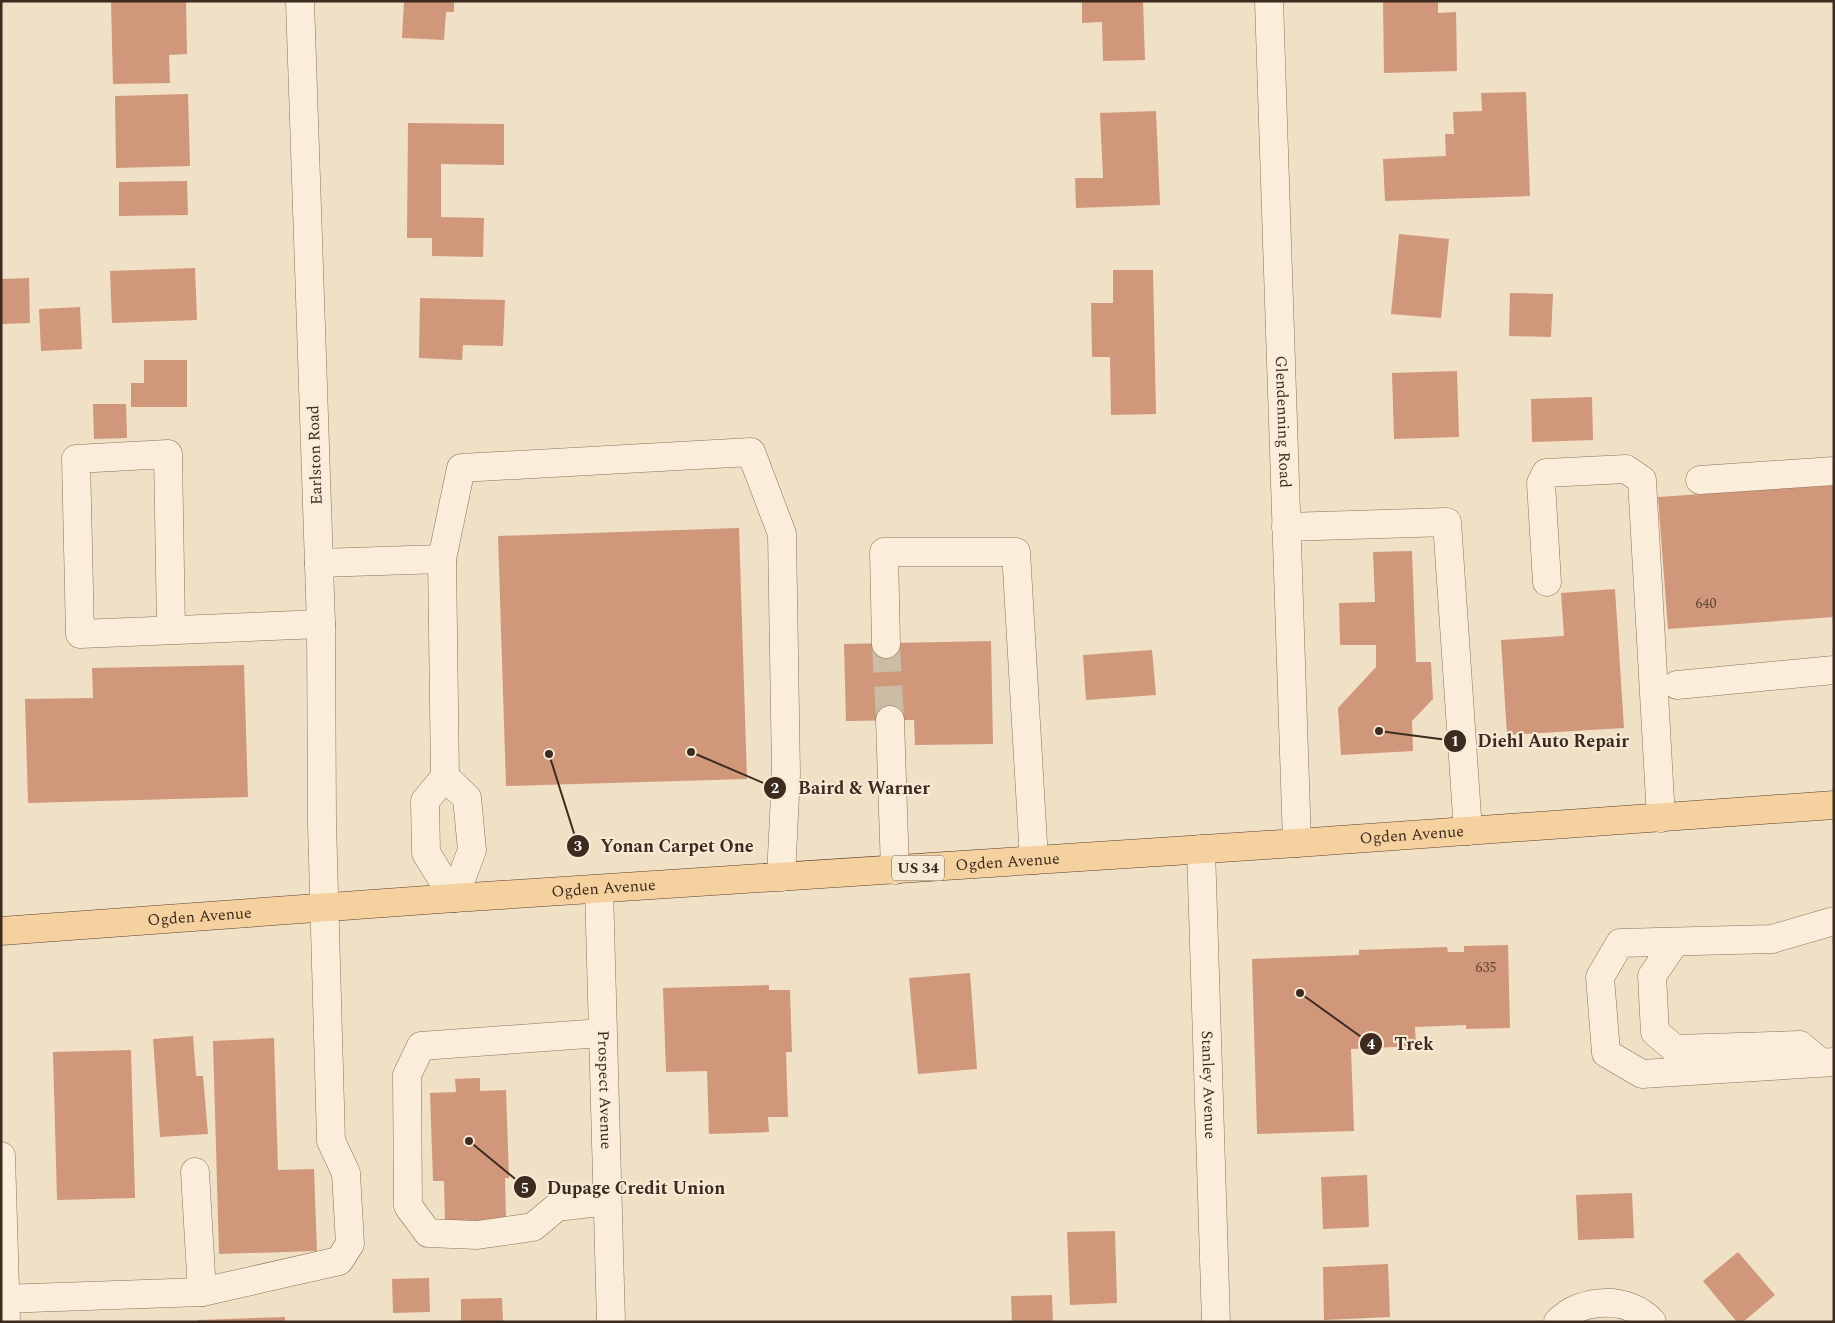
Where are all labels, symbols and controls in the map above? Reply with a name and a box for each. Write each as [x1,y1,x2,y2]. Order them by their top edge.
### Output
street label: Glendenning Road [1269,355,1297,488]
street label: Earlston Road [301,405,329,505]
house number: 640 [1696,593,1717,614]
callout: Diehl Auto Repair [1442,724,1639,757]
text: Diehl Auto Repair [1477,728,1629,755]
text: 1 [1451,730,1459,753]
callout: Baird & Warner [763,771,940,804]
text: Baird & Warner [798,775,930,802]
text: 2 [771,777,779,800]
street label: Ogden Avenue [1359,819,1465,851]
callout: Yonan Carpet One [565,829,764,862]
text: Yonan Carpet One [600,833,754,860]
text: 3 [574,835,582,858]
street label: Ogden Avenue [955,847,1060,877]
road number: US 34 [892,856,944,880]
street label: Ogden Avenue [551,873,656,904]
street label: Ogden Avenue [147,901,252,932]
house number: 635 [1476,957,1497,978]
callout: Trek [1359,1027,1443,1060]
street label: Prospect Avenue [591,1030,618,1150]
street label: Stanley Avenue [1195,1030,1222,1139]
text: Trek [1394,1031,1434,1058]
text: 4 [1367,1033,1376,1056]
callout: Dupage Credit Union [512,1171,736,1204]
text: Dupage Credit Union [547,1175,725,1202]
text: 5 [521,1177,529,1200]

